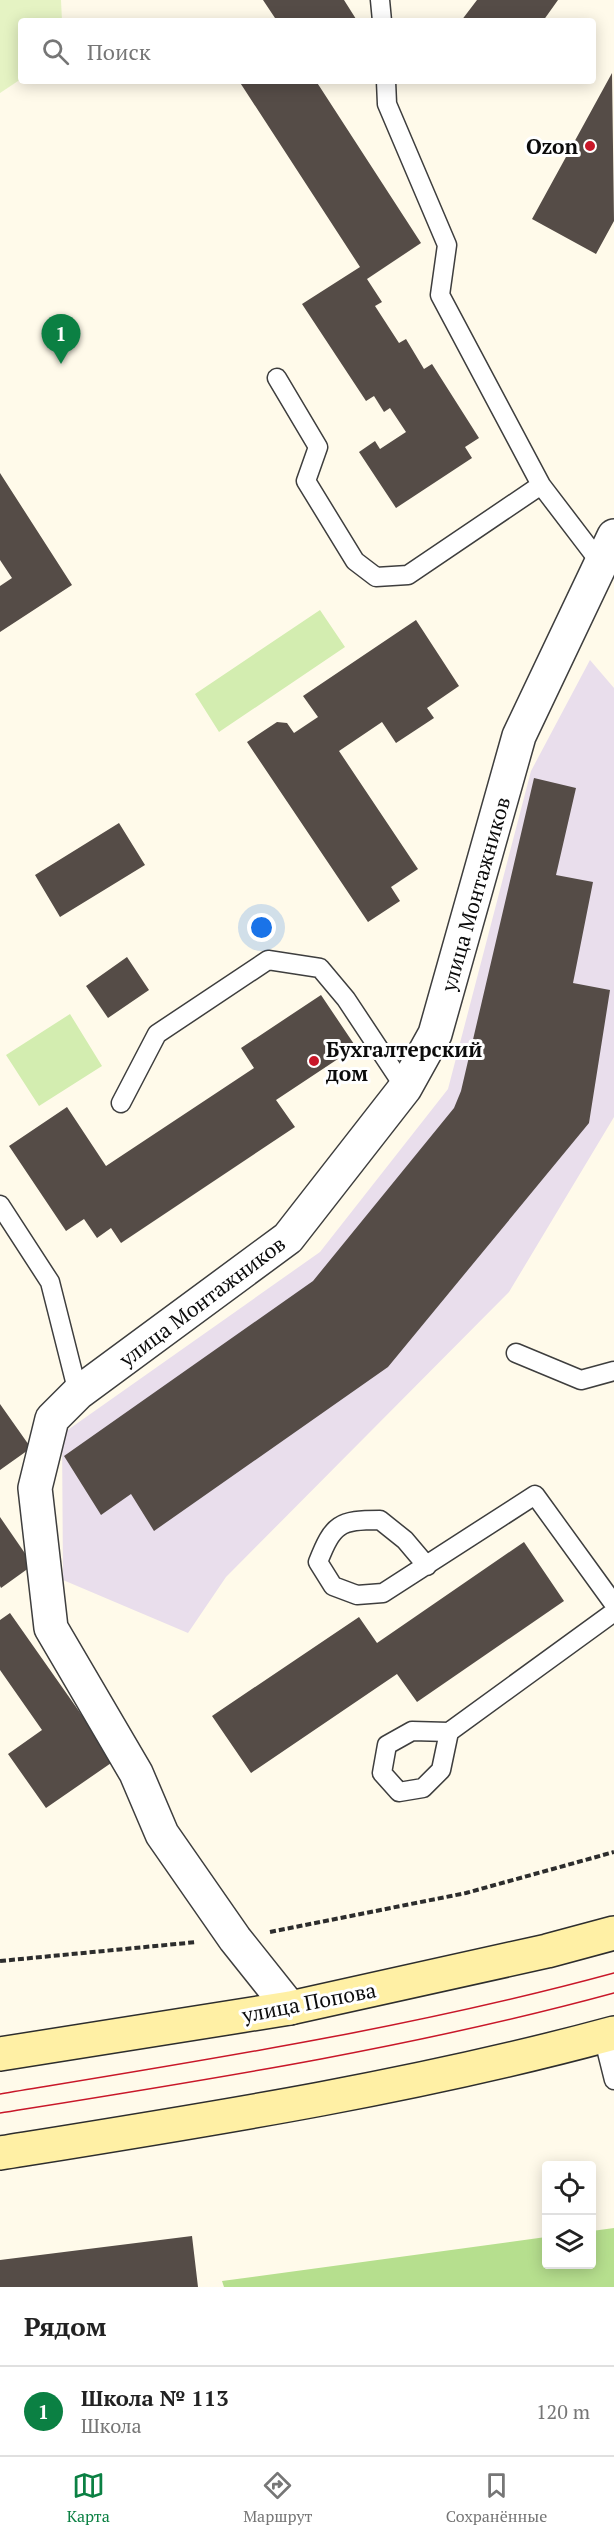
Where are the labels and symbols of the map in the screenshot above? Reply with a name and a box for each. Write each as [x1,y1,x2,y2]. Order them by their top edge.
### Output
place label: Ozon [526,132,578,160]
marker: Ozon [583,139,597,153]
pin: 1 [42,314,80,364]
street label: улица Монтажников [434,793,516,996]
your location [247,913,276,942]
place label: Бухгалтерский дом [326,1035,482,1087]
marker: Бухгалтерский дом [307,1054,321,1068]
street label: улица Монтажников [112,1229,291,1373]
street label: улица Попова [239,1975,379,2029]

